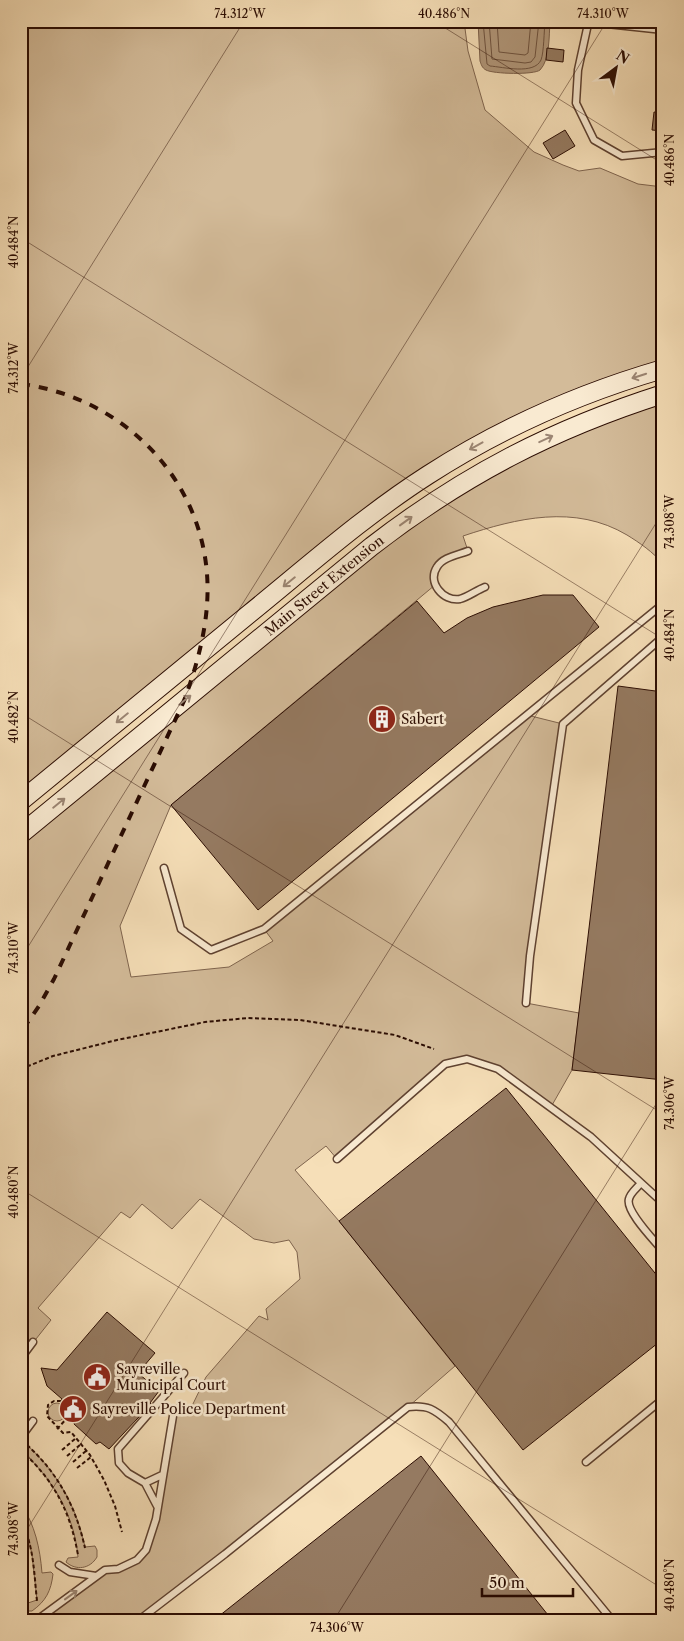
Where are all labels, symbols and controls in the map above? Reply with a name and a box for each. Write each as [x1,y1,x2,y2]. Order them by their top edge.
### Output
text: 74.312°W [214,6,267,21]
text: 40.486°N [418,6,470,21]
text: 74.310°W [577,6,630,21]
north arrow [592,42,642,92]
text: N [613,46,633,68]
text: 40.486°N [662,134,677,186]
text: 40.484°N [6,216,21,268]
text: 74.312°W [6,341,21,394]
one-way arrow [632,372,648,381]
one-way arrow [538,433,553,443]
one-way arrow [468,441,483,451]
text: 74.308°W [662,494,677,549]
one-way arrow [399,515,412,526]
street label: Main Street Extension [261,531,388,639]
one-way arrow [283,576,296,587]
text: 40.484°N [662,609,677,661]
text: 40.482°N [6,691,21,743]
one-way arrow [178,695,191,706]
building icon: Sabert [367,704,397,734]
place label: Sabert [401,710,444,728]
one-way arrow [116,712,129,723]
one-way arrow [52,798,65,809]
text: 74.310°W [6,921,21,974]
text: 74.306°W [662,1075,677,1130]
text: 40.480°N [6,1165,21,1219]
place label: Sayreville Municipal Court [116,1360,226,1394]
public building icon: Sayreville Municipal Court [82,1362,112,1392]
public building icon: Sayreville Police Department [58,1394,88,1424]
place label: Sayreville Police Department [92,1400,286,1418]
text: 74.308°W [6,1501,21,1556]
text: 40.480°N [662,1558,677,1612]
scale bar [482,1566,573,1598]
text: 50 m [489,1573,525,1592]
one-way arrow [64,1589,77,1600]
text: 74.306°W [310,1620,365,1635]

